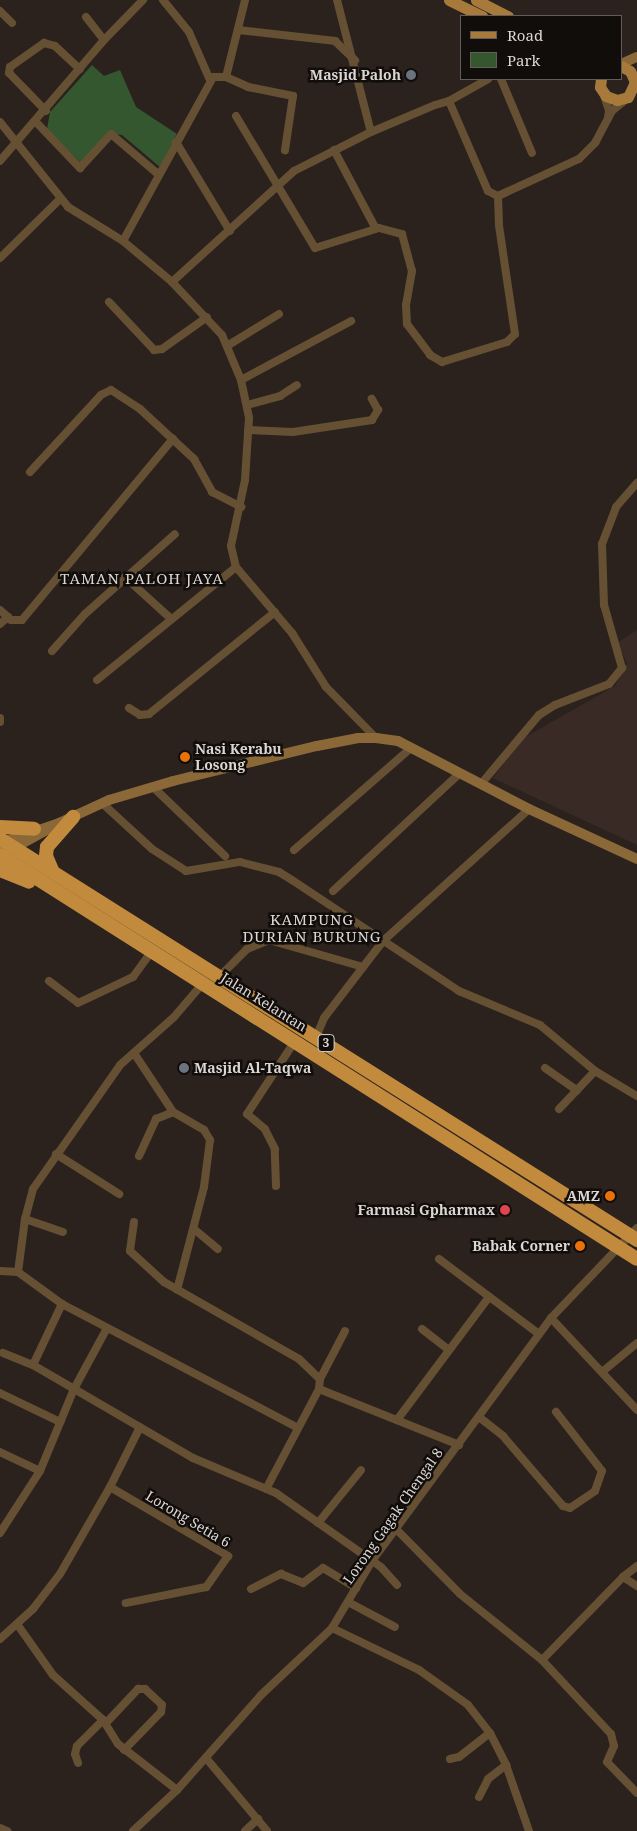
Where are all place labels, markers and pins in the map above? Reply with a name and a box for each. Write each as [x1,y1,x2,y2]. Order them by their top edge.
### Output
place label: Masjid Paloh [310,67,401,83]
marker: Masjid Paloh [405,69,417,81]
place label: Nasi Kerabu Losong [195,741,282,774]
marker: Nasi Kerabu Losong [179,751,191,763]
place label: Masjid Al-Taqwa [194,1060,311,1076]
marker: Masjid Al-Taqwa [178,1062,190,1074]
place label: AMZ [567,1188,600,1204]
marker: AMZ [604,1190,616,1202]
place label: Farmasi Gpharmax [358,1202,495,1218]
marker: Farmasi Gpharmax [499,1204,511,1216]
place label: Babak Corner [472,1238,570,1254]
marker: Babak Corner [574,1240,586,1252]

